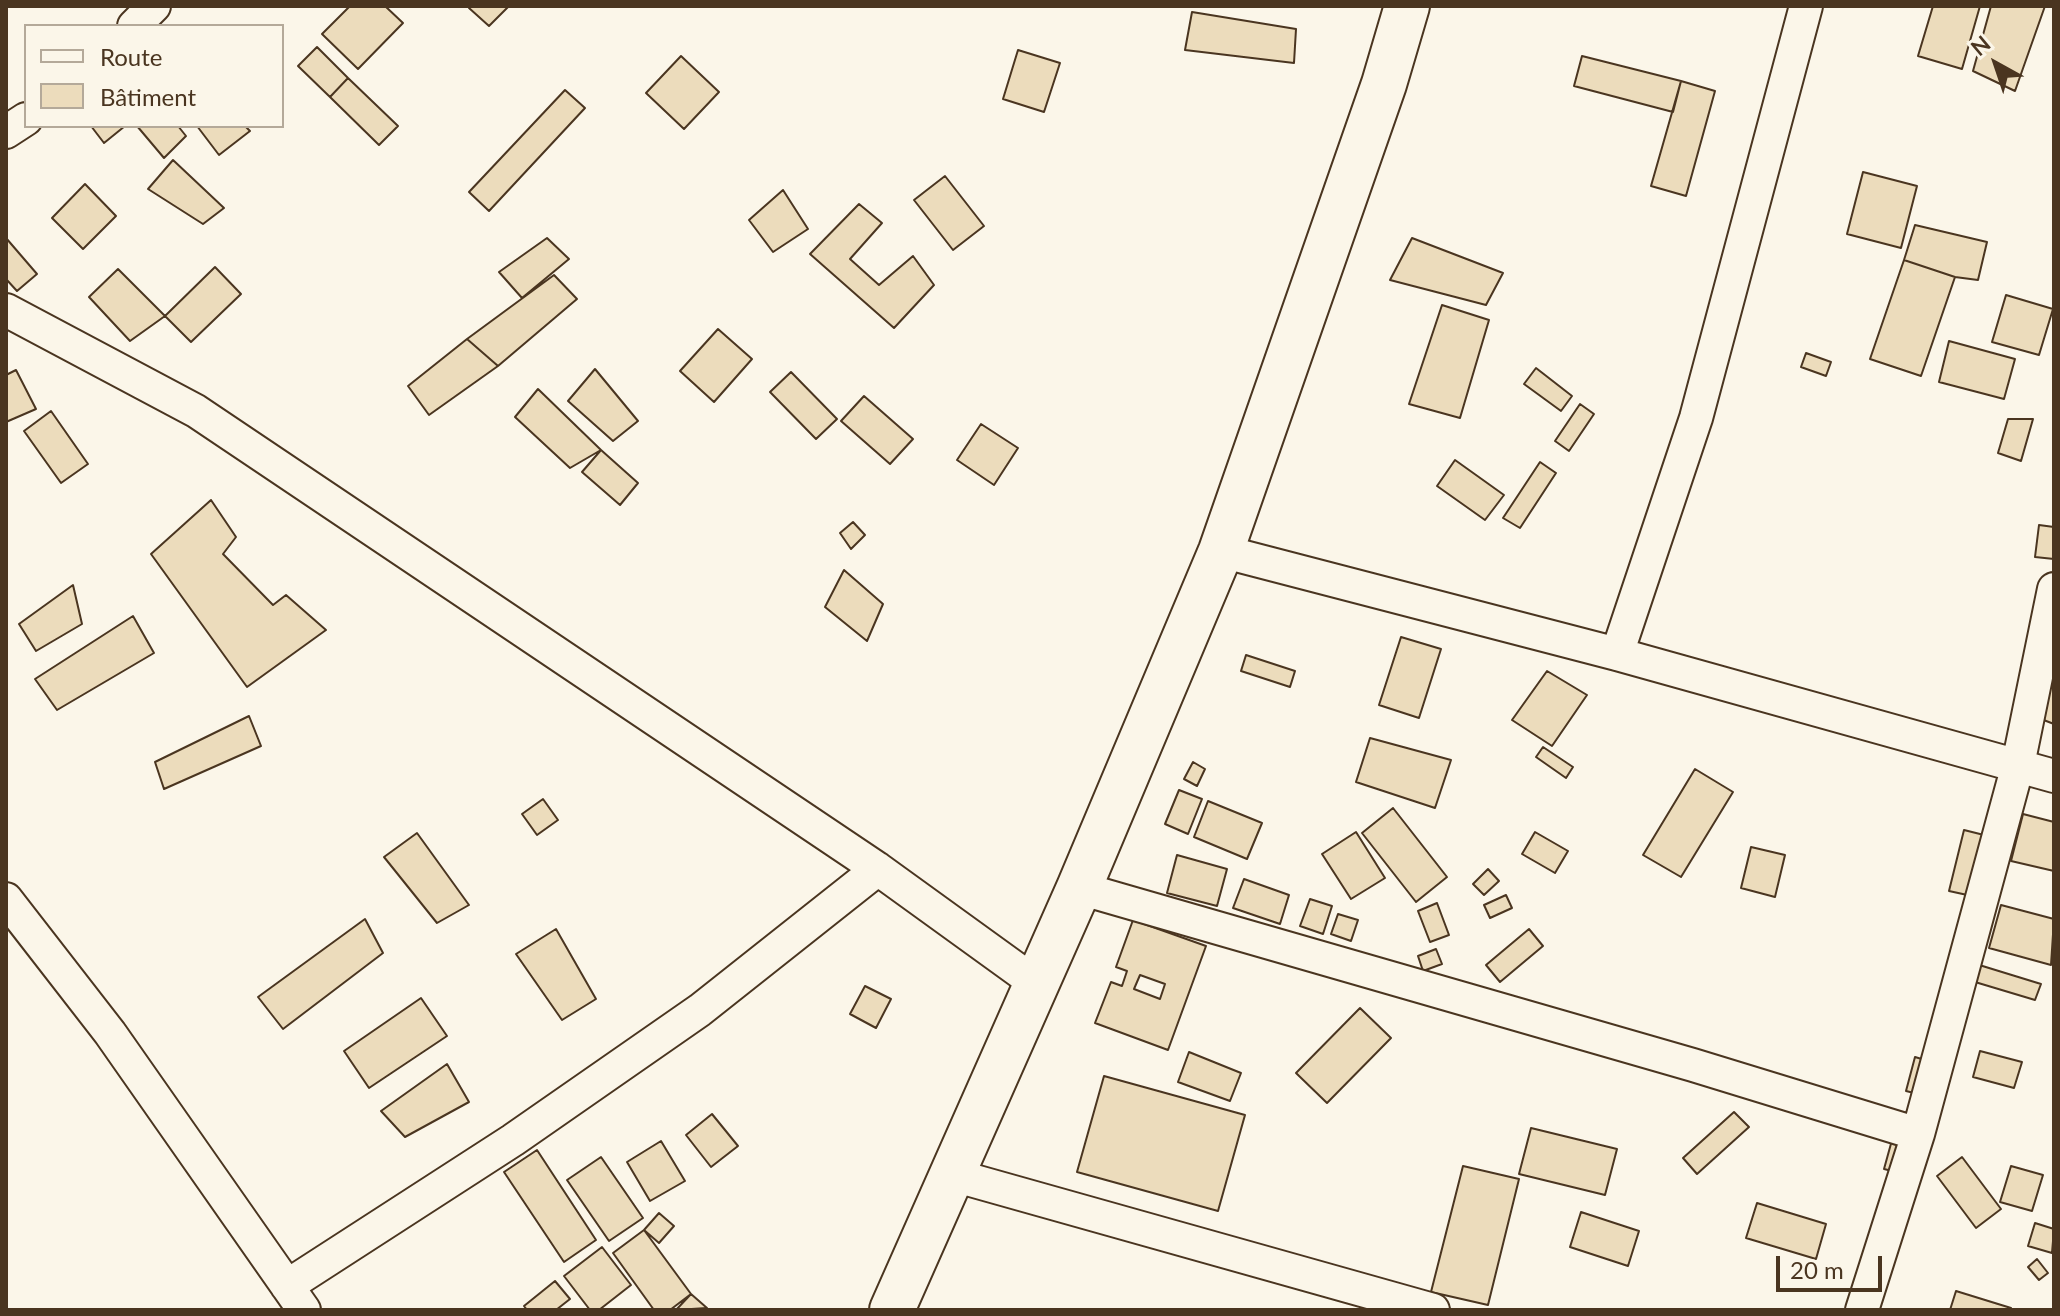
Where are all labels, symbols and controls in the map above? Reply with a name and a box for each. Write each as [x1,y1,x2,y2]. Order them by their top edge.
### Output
legend [24,24,284,128]
north arrow [1956,24,2036,104]
text: N [1965,29,1995,61]
text: Route [100,42,162,71]
text: Bâtiment [100,82,196,111]
scale bar [1780,1240,1886,1290]
text: 20 m [1790,1255,1844,1284]

